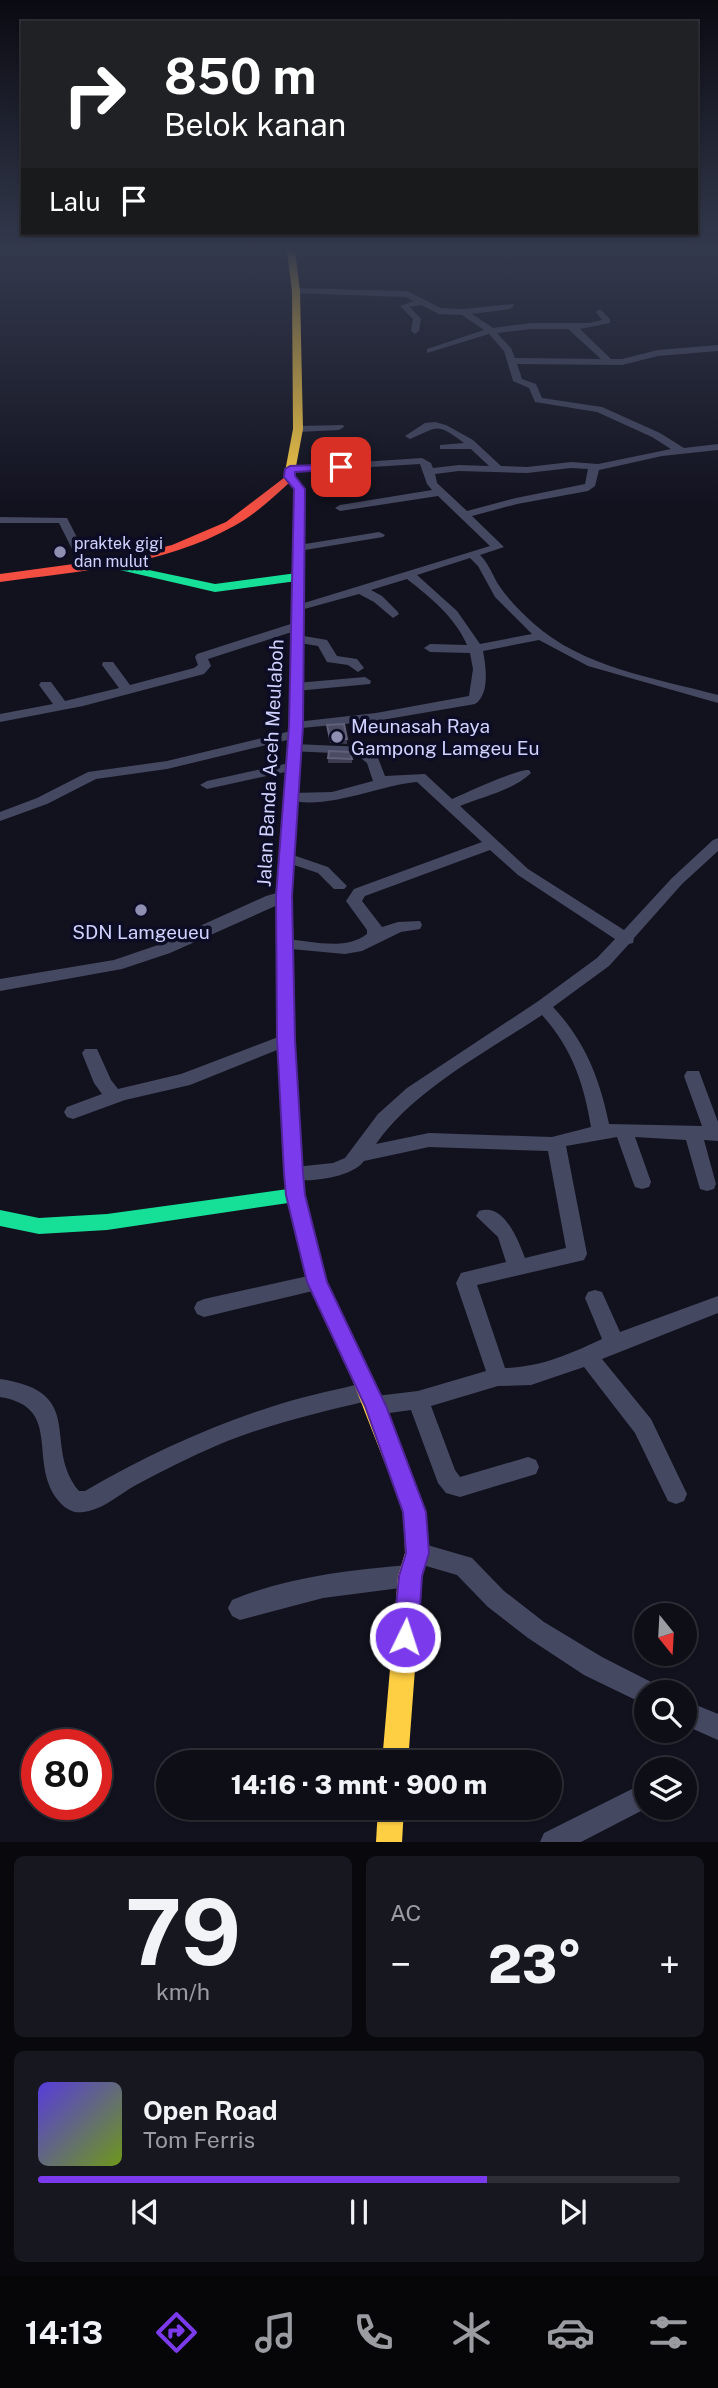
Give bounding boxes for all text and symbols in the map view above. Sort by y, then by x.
text: 850 m [164,47,316,105]
icon: right [49,49,140,140]
text: Belok kanan [164,106,346,143]
icon: arrive [115,182,153,220]
text: Lalu [49,186,101,217]
pin [311,437,371,497]
icon: arrive [322,448,360,486]
place label: praktek gigi dan mulut [74,534,163,571]
marker: praktek gigi dan mulut [52,544,68,560]
street label: Jalan Banda Aceh Meulaboh [253,639,287,887]
place label: Meunasah Raya Gampong Lamgeu Eu [351,715,540,759]
marker: Meunasah Raya Gampong Lamgeu Eu [329,729,345,745]
marker: SDN Lamgeueu [133,902,149,918]
place label: SDN Lamgeueu [72,921,210,943]
position arrow [368,1600,442,1674]
north arrow [634,1603,696,1666]
map controls [634,1603,697,1820]
button: search [634,1680,697,1743]
speed limit sign: 80 [21,1729,112,1820]
button: layers [634,1757,697,1820]
text: 14:16 · 3 mnt · 900 m [231,1769,487,1800]
text: 79 [125,1879,241,1985]
text: AC [390,1899,421,1926]
text: 23° [488,1934,582,1995]
text: − [390,1942,411,1987]
text: + [659,1942,680,1987]
text: km/h [156,1978,210,2005]
text: Open Road [143,2095,278,2126]
text: Tom Ferris [143,2126,255,2153]
icon: previous [126,2193,164,2231]
icon: pause [340,2193,378,2231]
icon: next [554,2193,592,2231]
icon: directions [152,2308,201,2357]
icon: music [251,2308,300,2357]
icon: phone [349,2308,398,2357]
icon: climate [447,2308,496,2357]
icon: car [546,2308,595,2357]
icon: filters [644,2308,693,2357]
text: 14:13 [25,2314,103,2351]

